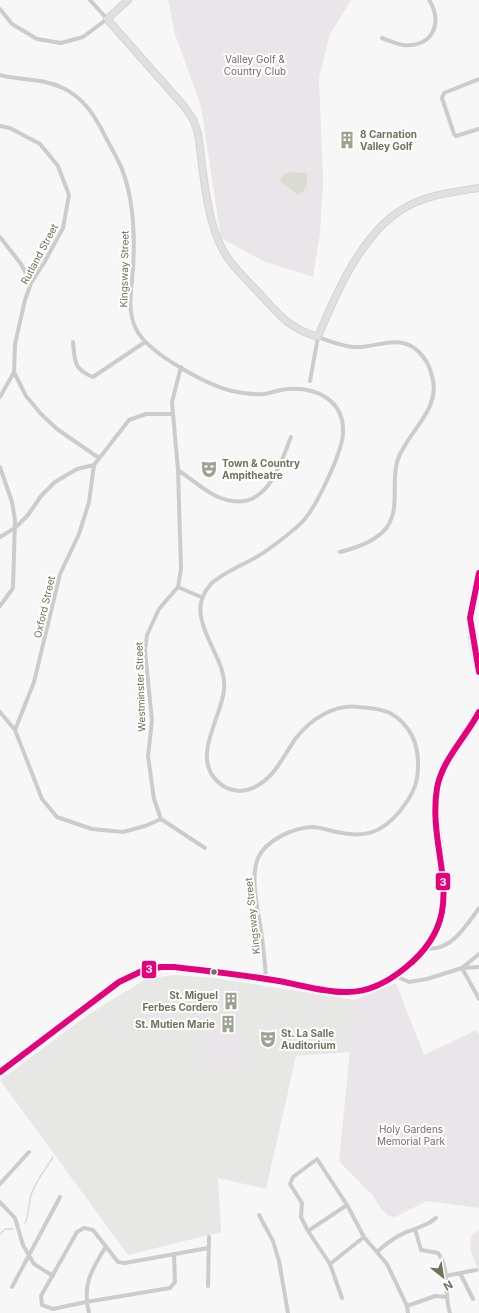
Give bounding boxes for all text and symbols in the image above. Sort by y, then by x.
park label: Valley Golf & Country Club [224,53,286,77]
place label: 8 Carnation Valley Golf [360,128,417,153]
building icon: 8 Carnation Valley Golf [337,130,357,150]
street label: Rutland Street [18,221,60,286]
street label: Kingsway Street [117,230,131,308]
place label: Town & Country Ampitheatre [222,457,300,481]
theatre icon: Town & Country Ampitheatre [199,459,219,479]
street label: Oxford Street [31,574,57,639]
street label: Westminster Street [132,641,148,732]
line badge: 3 [435,872,451,891]
text: 3 [439,875,447,889]
street label: Kingsway Street [242,876,262,955]
line badge: 3 [141,960,157,979]
text: 3 [145,962,153,976]
unlabelled marker [209,967,219,977]
place label: St. Miguel Ferbes Cordero [142,989,218,1013]
building icon: St. Miguel Ferbes Cordero [221,991,241,1011]
building icon: St. Mutien Marie [218,1014,238,1034]
place label: St. Mutien Marie [135,1018,215,1030]
place label: St. La Salle Auditorium [281,1027,336,1051]
theatre icon: St. La Salle Auditorium [258,1029,278,1049]
park label: Holy Gardens Memorial Park [377,1123,446,1147]
north arrow [423,1257,463,1297]
text: N [441,1278,455,1294]

